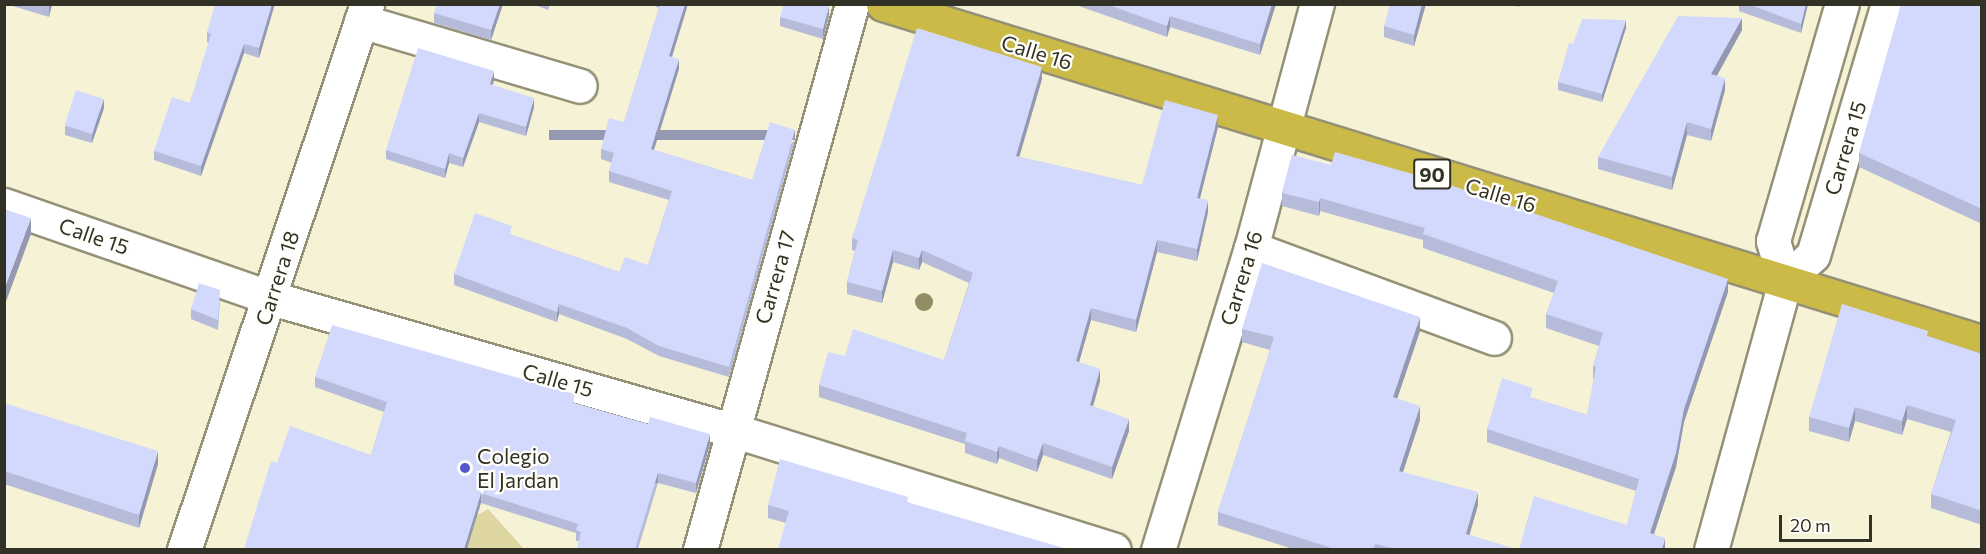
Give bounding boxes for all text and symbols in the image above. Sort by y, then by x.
street label: Calle 16 [998,29,1076,75]
street label: Carrera 15 [1819,98,1871,198]
road number: 90 [1412,157,1452,191]
street label: Calle 16 [1462,172,1540,218]
street label: Calle 15 [56,212,132,260]
street label: Carrera 17 [750,227,800,327]
street label: Carrera 18 [250,228,304,328]
street label: Carrera 16 [1215,228,1267,328]
street label: Calle 15 [520,358,596,402]
place label: Colegio El Jardan [477,443,559,493]
marker: Colegio El Jardan [458,461,472,475]
scale bar [1782,503,1875,541]
text: 20 m [1790,514,1831,536]

